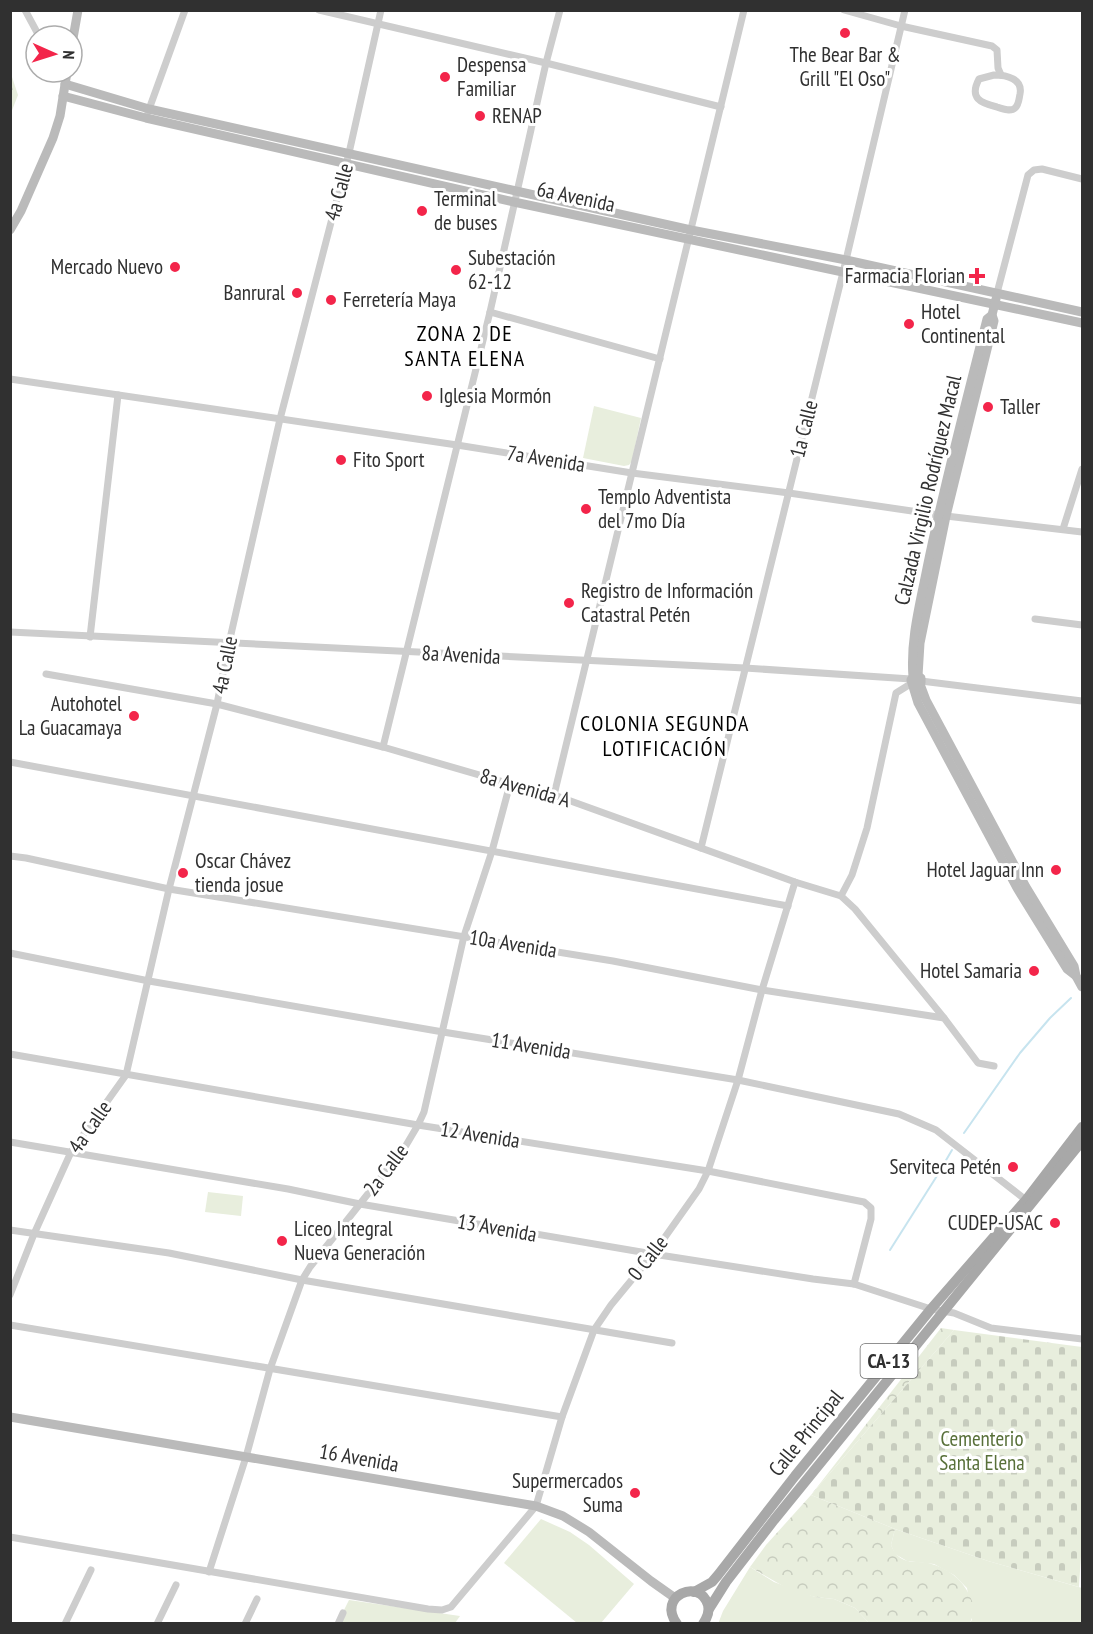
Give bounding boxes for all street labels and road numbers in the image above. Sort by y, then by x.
street label: 4a Calle [318,160,359,224]
street label: 6a Avenida [535,175,618,218]
street label: Calzada Virgilio Rodríguez Macal [888,372,967,607]
street label: 1a Calle [783,397,824,461]
street label: 7a Avenida [505,439,587,478]
street label: 4a Calle [206,634,243,696]
street label: 8a Avenida [421,639,501,670]
street label: 8a Avenida A [477,762,574,813]
street label: 10a Avenida [467,923,559,964]
street label: 11 Avenida [489,1026,573,1065]
street label: 4a Calle [62,1095,117,1158]
street label: 12 Avenida [438,1115,522,1154]
street label: 2a Calle [357,1138,414,1201]
street label: 13 Avenida [455,1207,539,1248]
street label: 0 Calle [622,1230,674,1286]
road number: CA-13 [860,1344,918,1378]
street label: Calle Principal [763,1384,849,1481]
street label: 16 Avenida [317,1437,401,1478]

